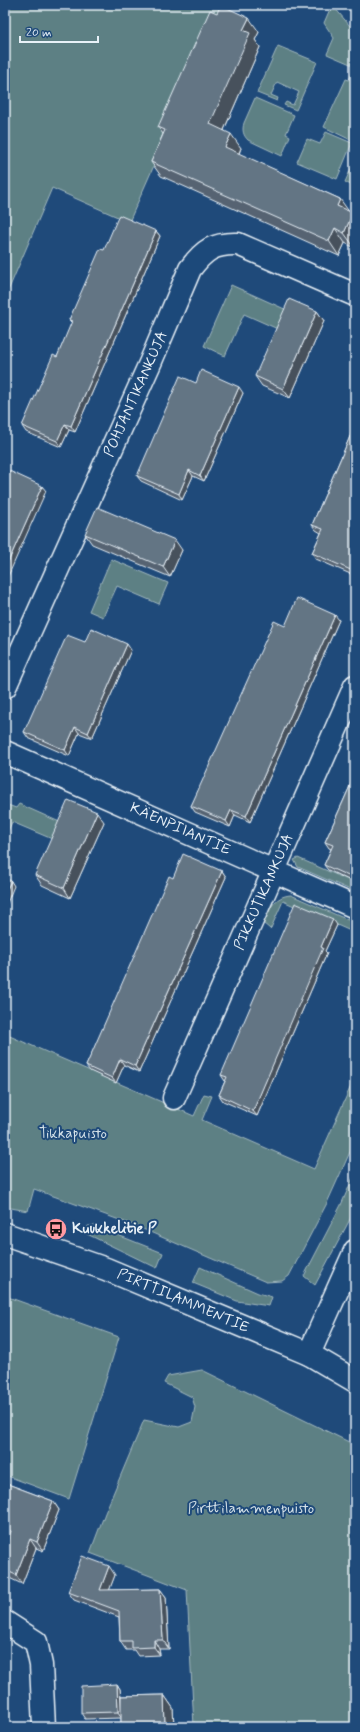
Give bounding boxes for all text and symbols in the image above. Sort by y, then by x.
scale bar [20,18,98,44]
text: 20 m [26,25,52,41]
street label: POHJANTIKANKUJA [99,328,173,460]
street label: KÄENPIIANTIE [126,798,234,860]
street label: PIKKUTIKANKUJA [229,831,299,953]
park label: Tikkapuisto [39,1124,107,1144]
bus stop icon: Kuukkelitie P [43,1216,69,1242]
place label: Kuukkelitie P [72,1219,158,1239]
street label: PIRTTILAMMENTIE [114,1264,252,1338]
park label: Pirttilammenpuisto [188,1499,314,1519]

